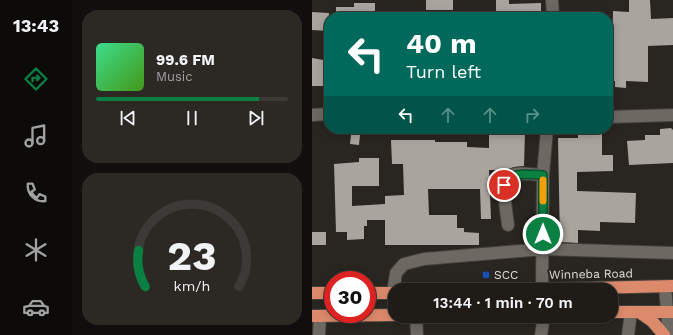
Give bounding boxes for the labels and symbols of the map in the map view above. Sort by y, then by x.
pin [487,168,521,202]
position arrow [522,213,564,255]
street label: Winneba Road [549,266,633,282]
place label: SCC [494,268,518,282]
marker: SCC [481,270,491,280]
speed limit sign: 30 [324,271,376,323]

